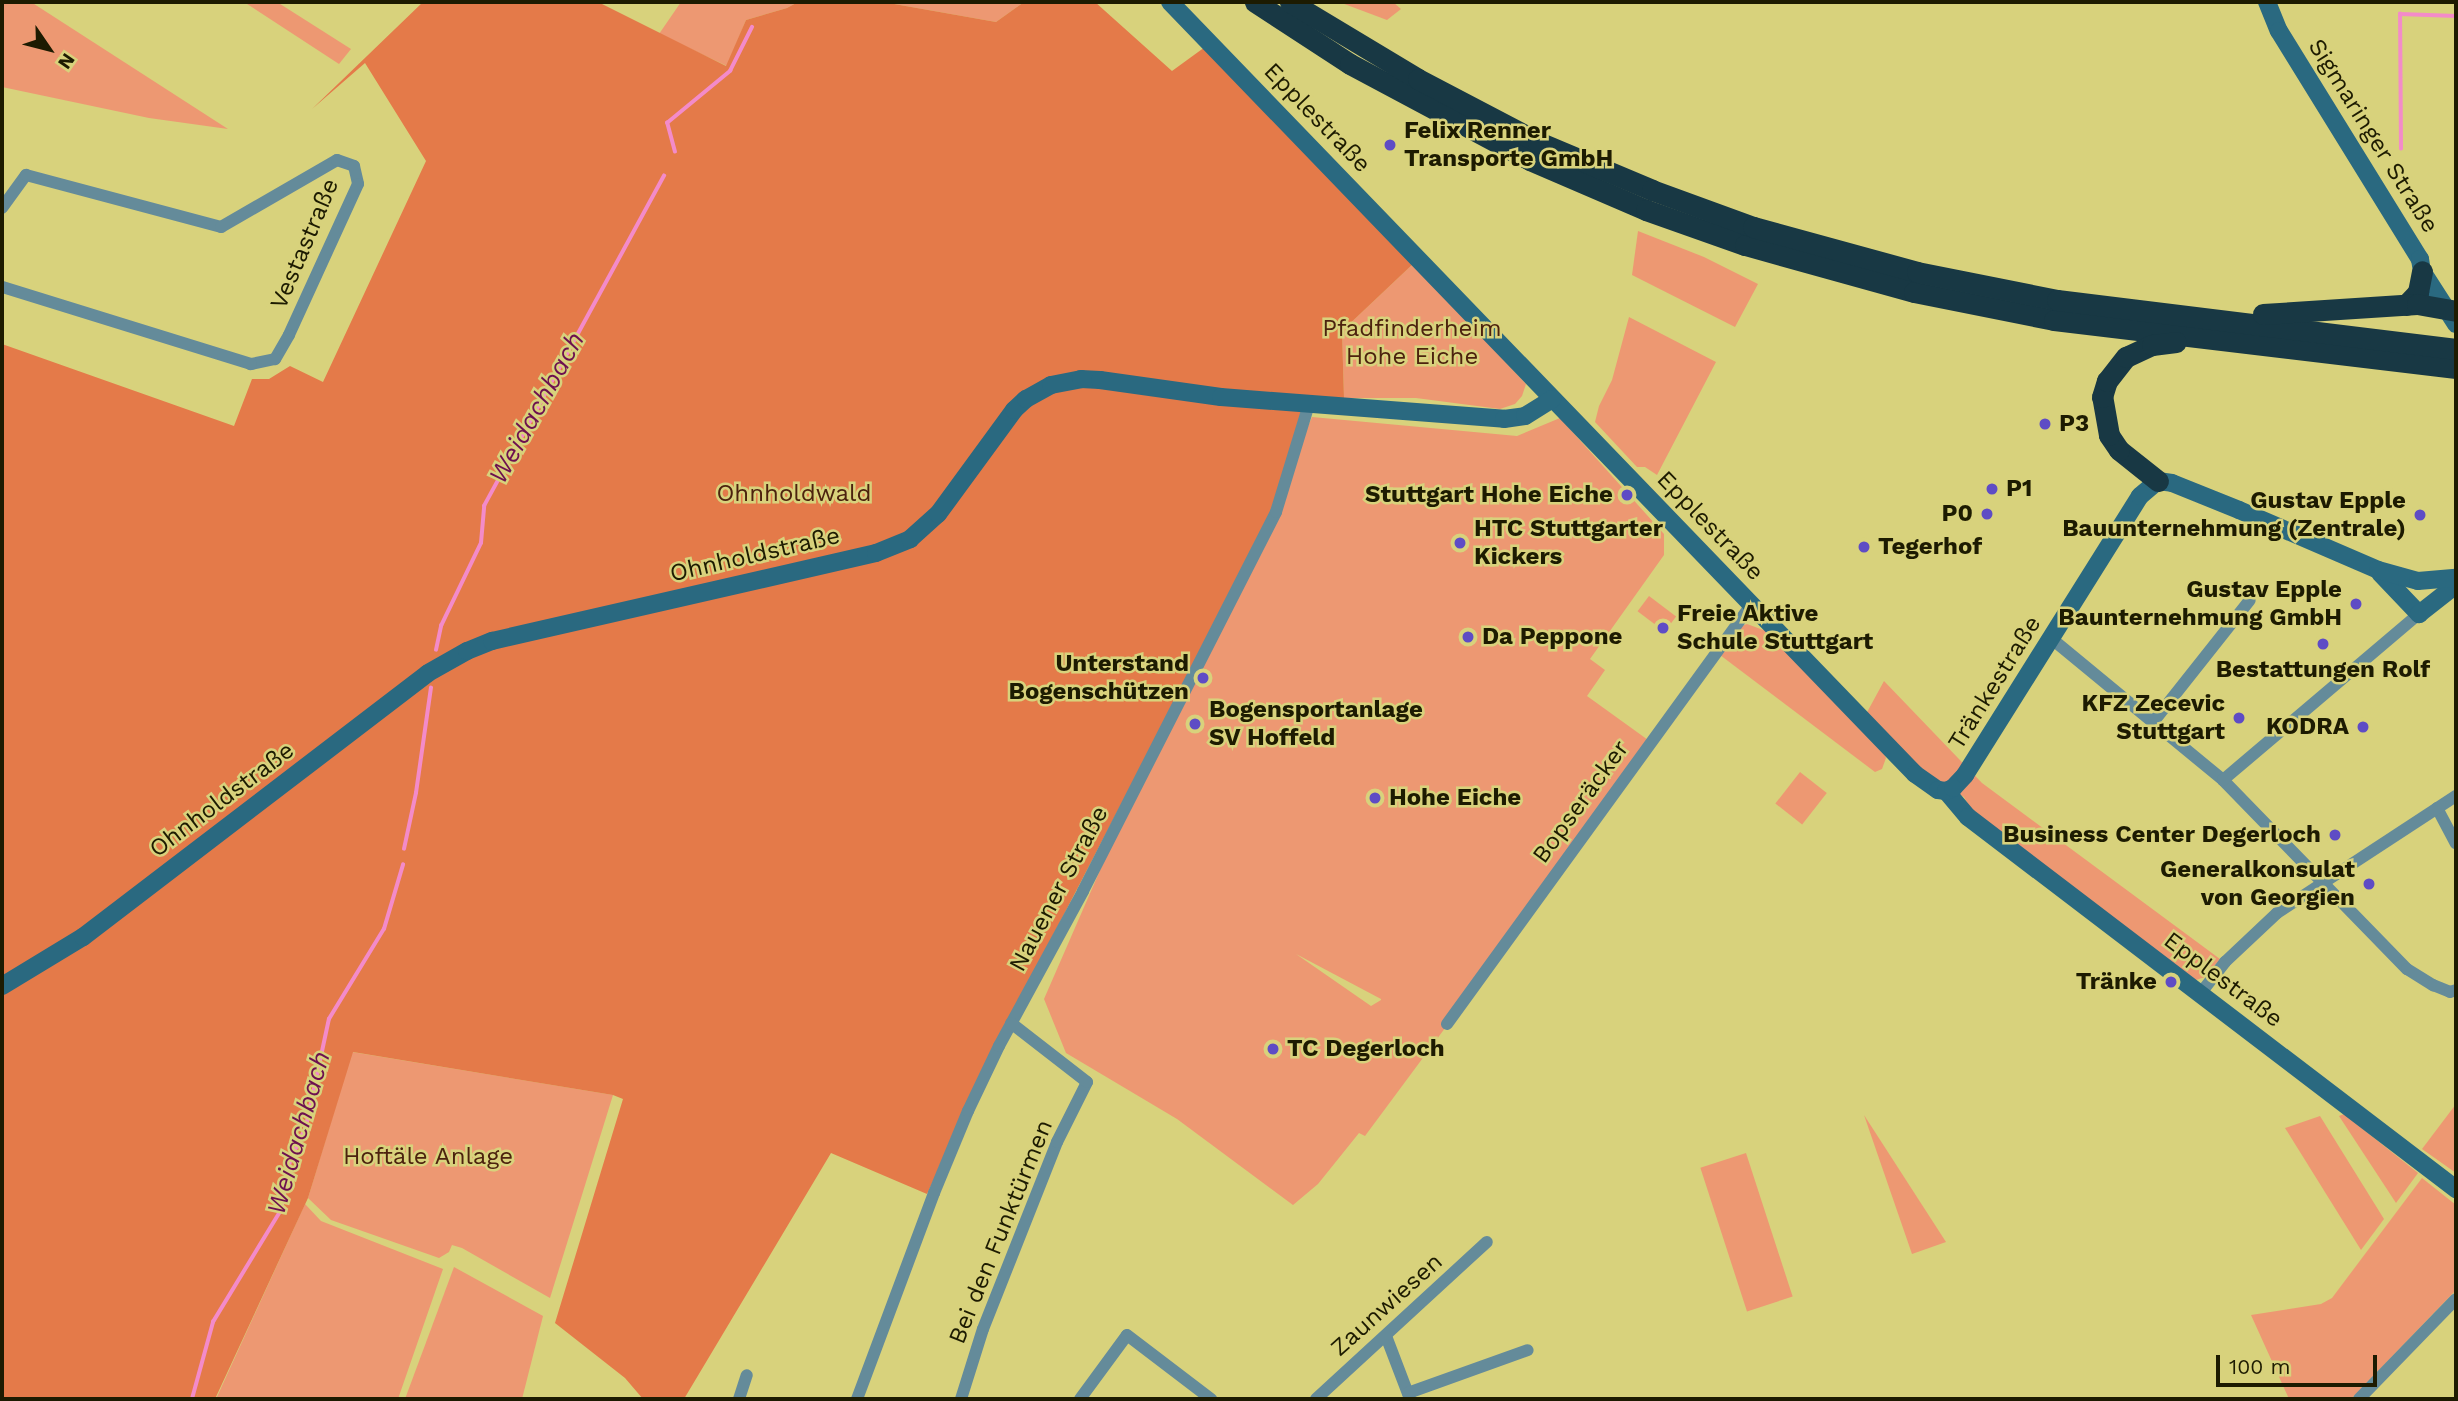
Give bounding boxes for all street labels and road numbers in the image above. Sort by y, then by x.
street label: Sigmaringer Straße [2302,34,2444,238]
street label: Epplestraße [1258,57,1376,179]
street label: Vestastraße [265,174,345,314]
street label: Epplestraße [1651,465,1769,587]
street label: Ohnholdstraße [667,521,843,589]
street label: Tränkestraße [1942,611,2048,755]
street label: Bopseräcker [1527,735,1635,869]
street label: Ohnholdstraße [144,736,300,864]
street label: Nauener Straße [1003,801,1115,977]
street label: Epplestraße [2158,926,2288,1034]
street label: Bei den Funktürmen [943,1116,1059,1348]
street label: Zaunwiesen [1325,1248,1449,1362]

